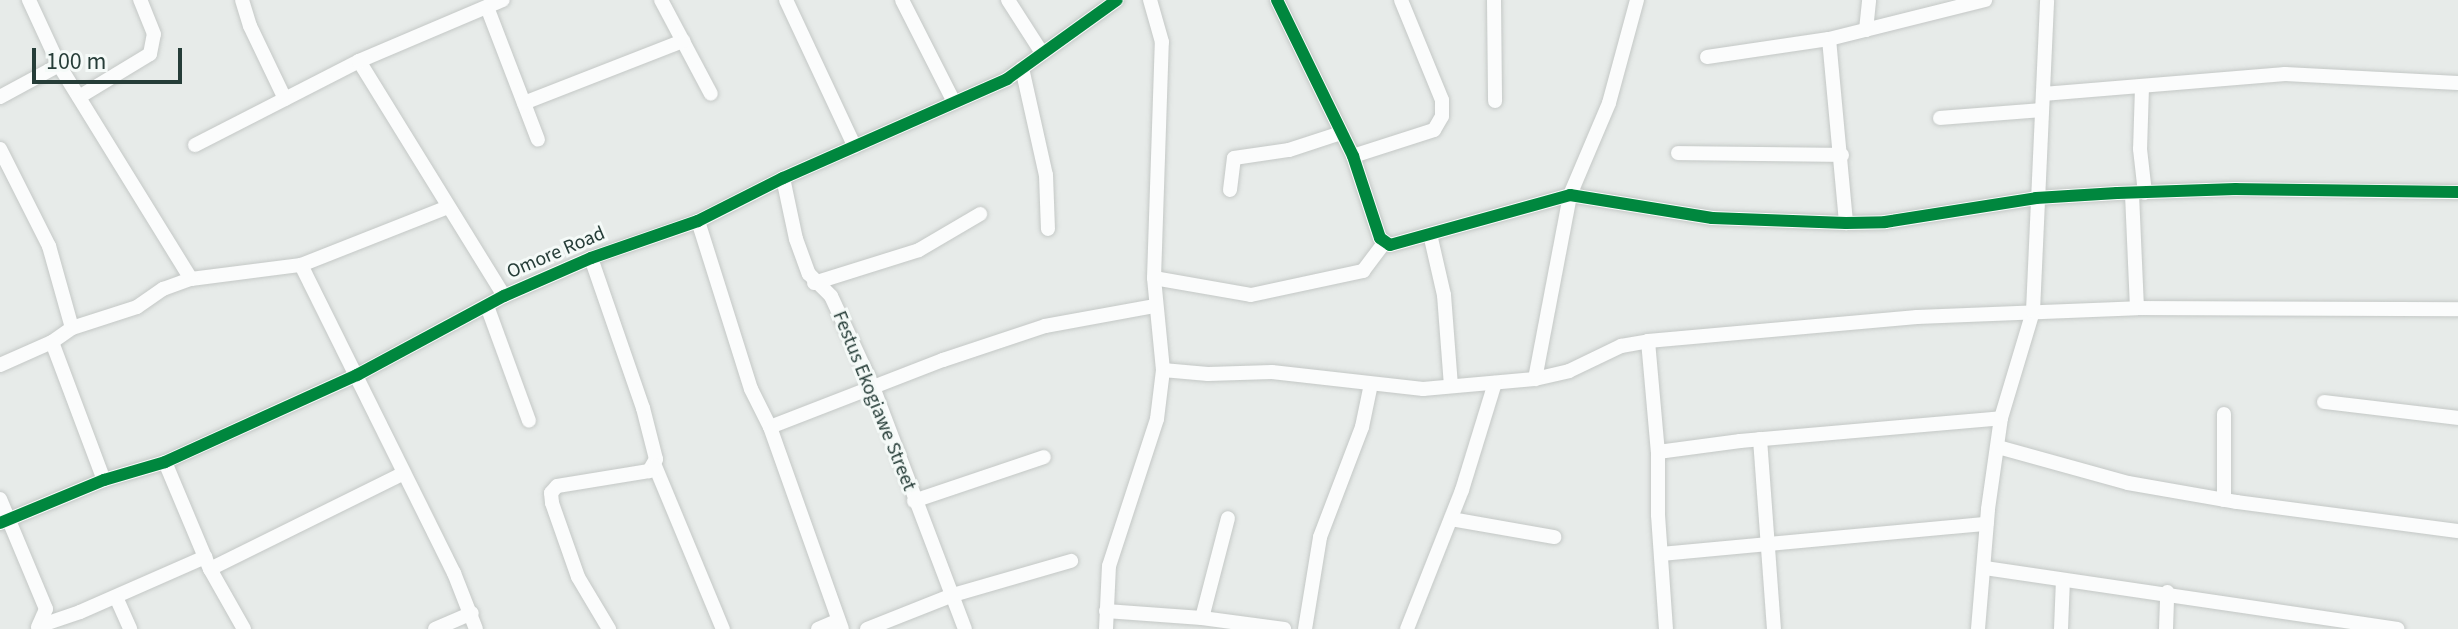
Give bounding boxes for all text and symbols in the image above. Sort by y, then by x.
scale bar [36,32,186,82]
text: 100 m [46,44,106,79]
street label: Omore Road [503,222,609,284]
street label: Festus Ekogiawe Street [827,308,921,494]

